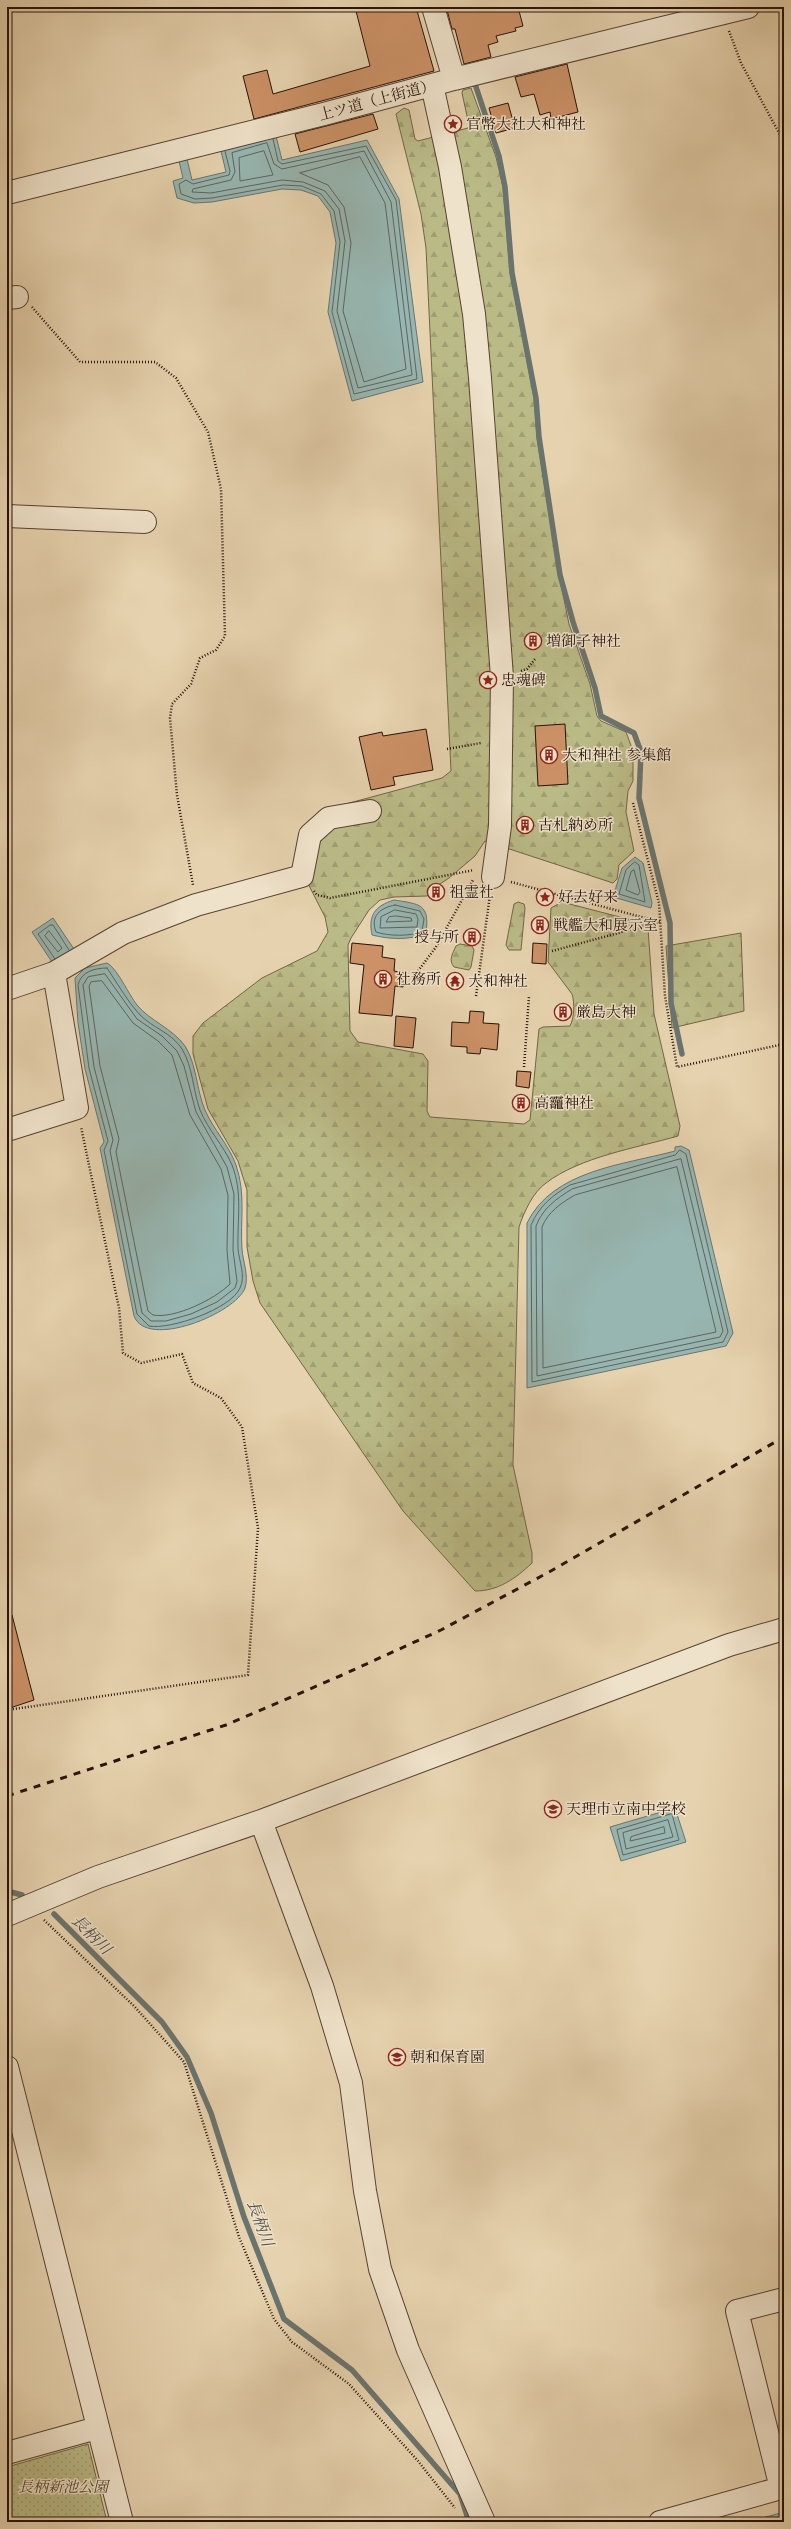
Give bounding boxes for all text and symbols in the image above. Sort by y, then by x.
street label: 上ツ道（上街道） [317,77,437,124]
place icon: 官幣大社大和神社 [443,114,463,134]
place label: 官幣大社大和神社 [466,116,586,133]
building icon: 増御子神社 [523,631,543,651]
place label: 増御子神社 [546,633,621,650]
place icon: 忠魂碑 [478,670,498,690]
place label: 忠魂碑 [501,672,546,689]
building icon: 大和神社 参集館 [539,745,559,765]
place label: 大和神社 参集館 [562,747,671,764]
building icon: 古札納め所 [515,815,535,835]
place label: 古札納め所 [538,817,613,834]
building icon: 祖霊社 [426,882,446,902]
place label: 祖霊社 [449,884,494,901]
place icon: 好去好来 [535,887,555,907]
place label: 好去好来 [558,889,618,906]
building icon: 戦艦大和展示室 [530,915,550,935]
place label: 戦艦大和展示室 [553,917,658,934]
building icon: 授与所 [462,927,482,947]
place label: 授与所 [414,929,459,946]
building icon: 社務所 [373,969,393,989]
place label: 社務所 [396,971,441,988]
temple icon: 大和神社 [445,971,465,991]
place label: 大和神社 [468,973,528,990]
building icon: 厳島大神 [553,1002,573,1022]
place label: 厳島大神 [576,1004,636,1021]
building icon: 高龗神社 [511,1093,531,1113]
place label: 高龗神社 [534,1095,594,1112]
school or university icon: 天理市立南中学校 [543,1799,563,1819]
place label: 天理市立南中学校 [566,1801,686,1818]
water label: 長柄川 [68,1911,116,1959]
school or university icon: 朝和保育園 [387,2047,407,2067]
place label: 朝和保育園 [410,2049,485,2066]
water label: 長柄川 [243,2198,277,2251]
park label: 長柄新池公園 [18,2479,111,2496]

